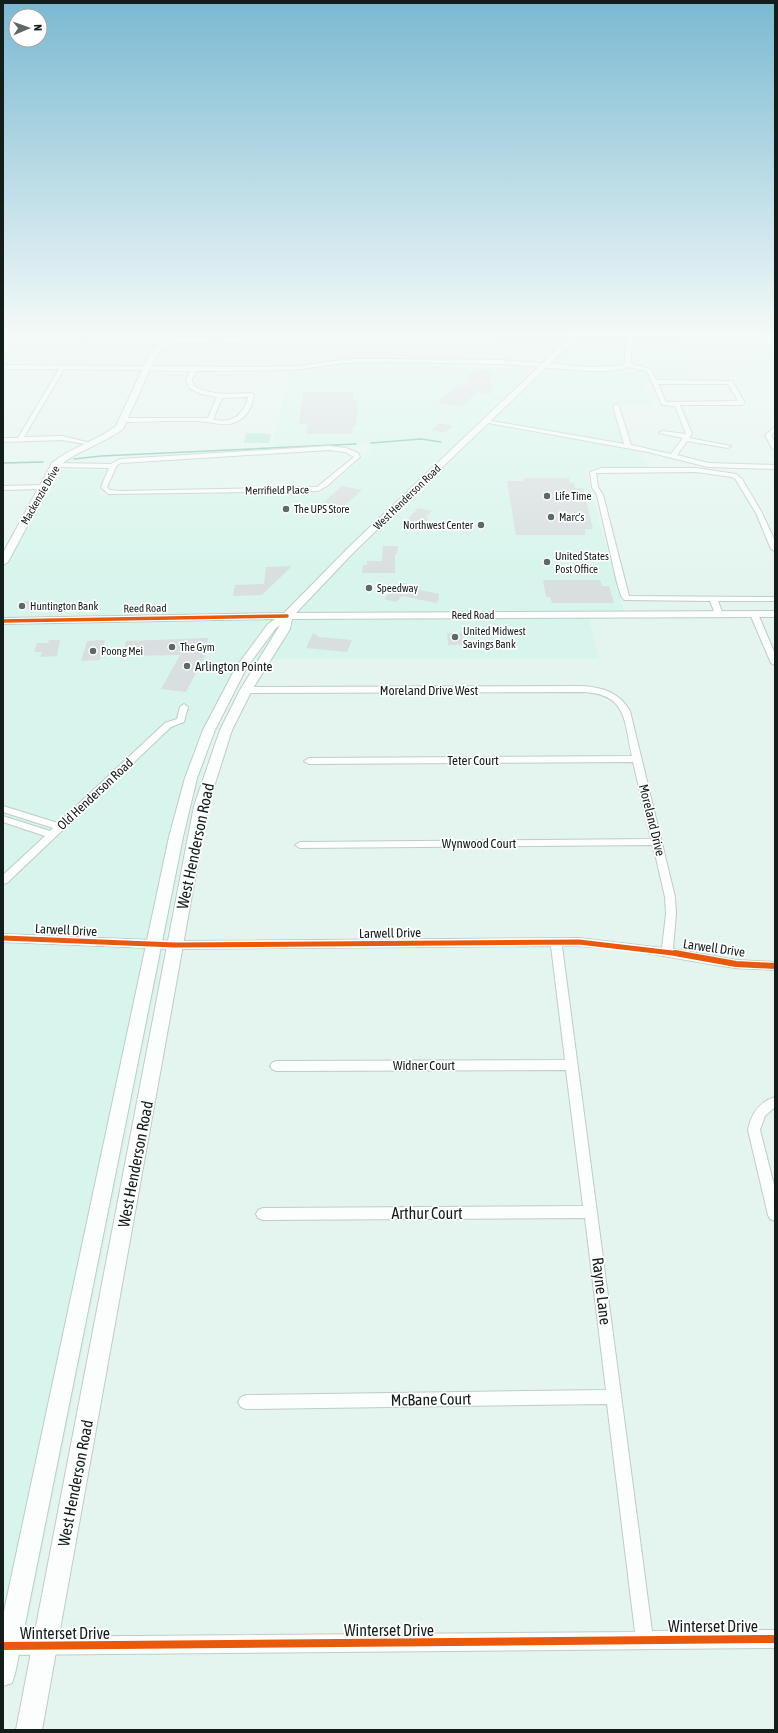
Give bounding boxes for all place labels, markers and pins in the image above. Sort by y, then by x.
place label: Life Time [555,490,591,502]
marker: Life Time [542,491,552,501]
place label: The UPS Store [294,503,350,515]
marker: The UPS Store [281,504,291,514]
place label: Marc's [559,511,585,523]
marker: Marc's [546,512,556,522]
place label: Northwest Center [403,519,474,531]
marker: Northwest Center [476,520,486,530]
place label: United States Post Office [555,550,609,575]
marker: United States Post Office [542,557,552,567]
place label: Speedway [377,582,418,594]
marker: Speedway [364,583,374,593]
place label: Huntington Bank [30,600,99,612]
marker: Huntington Bank [17,601,27,611]
place label: United Midwest Savings Bank [463,625,526,650]
marker: United Midwest Savings Bank [450,632,460,642]
place label: The Gym [180,641,215,653]
marker: The Gym [167,642,177,652]
place label: Poong Mei [101,645,143,657]
marker: Poong Mei [88,646,98,656]
place label: Arlington Pointe [195,659,273,674]
marker: Arlington Pointe [182,661,192,671]

